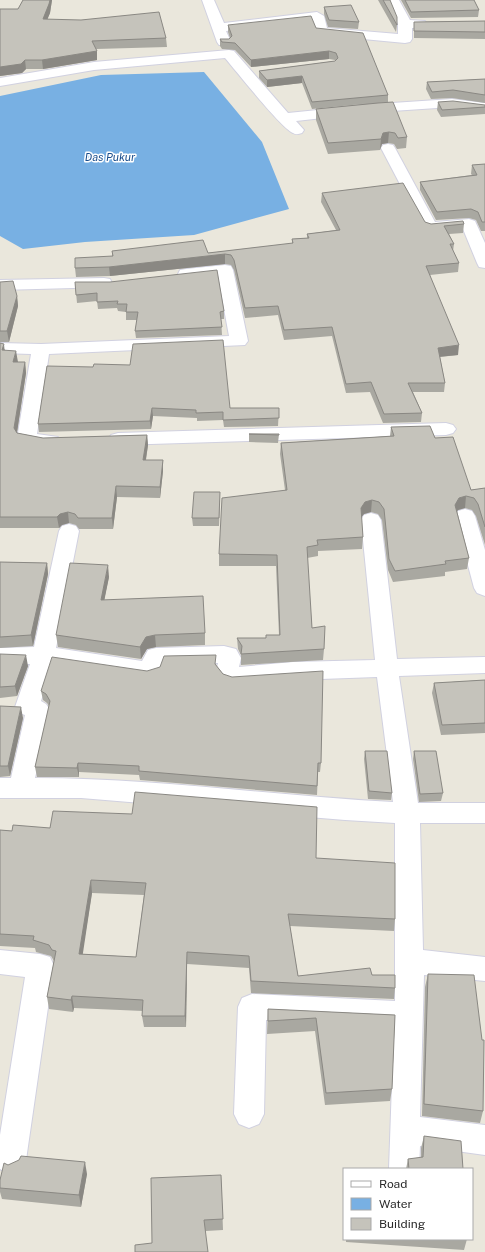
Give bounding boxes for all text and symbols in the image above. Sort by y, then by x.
water label: Das Pukur [85,151,136,163]
legend [343,1168,473,1240]
text: Road [379,1177,407,1191]
text: Water [379,1197,413,1211]
text: Building [379,1217,425,1231]

